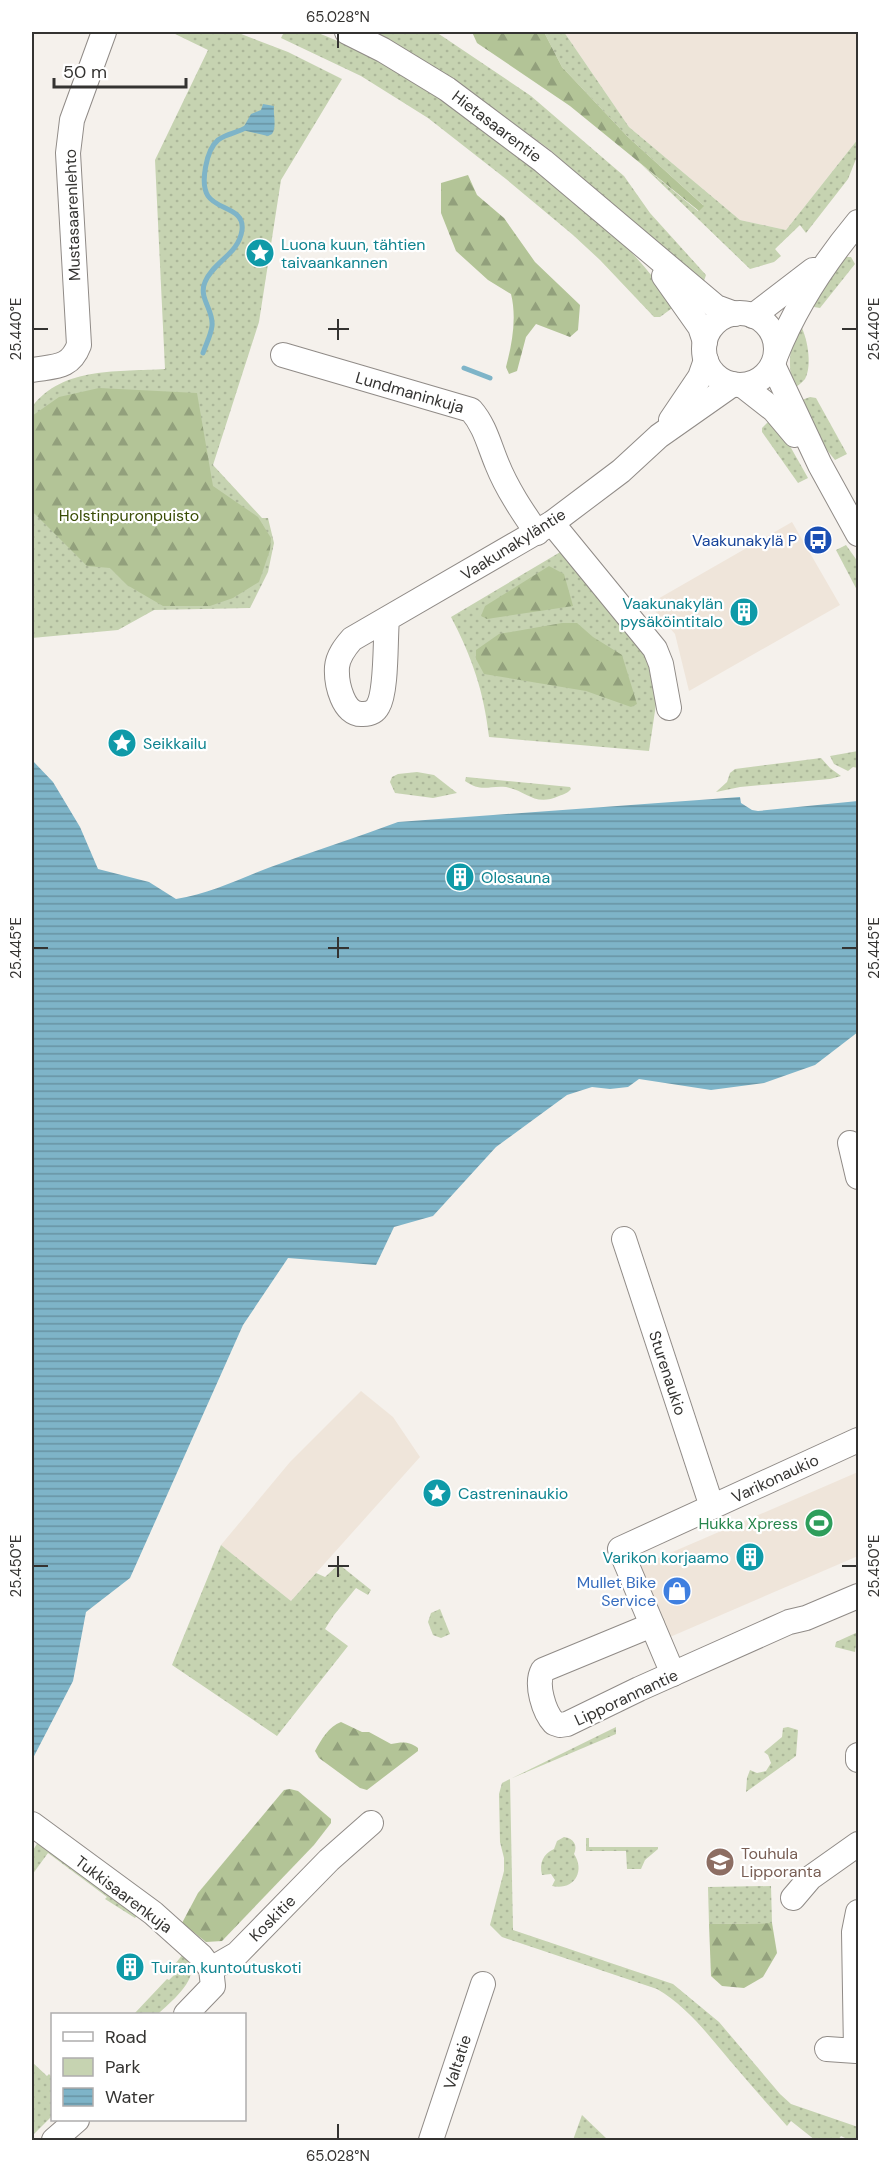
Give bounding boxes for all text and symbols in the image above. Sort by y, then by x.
text: 65.028°N [306,7,370,27]
scale bar [54,51,186,89]
text: 50 m [63,60,107,84]
street label: Hietasaarentie [448,86,546,167]
street label: Mustasaarenlehto [60,149,85,281]
place label: Luona kuun, tähtien taivaankannen [281,234,426,273]
place icon: Luona kuun, tähtien taivaankannen [244,237,276,269]
text: 25.440°E [6,298,26,360]
text: 25.440°E [864,298,884,360]
street label: Lundmaninkuja [353,367,466,418]
street label: Vaakunakyläntie [457,504,570,585]
park label: Holstinpuronpuisto [59,505,199,526]
bus stop icon: Vaakunakylä P [802,524,834,556]
place label: Vaakunakylä P [692,530,797,551]
place label: Vaakunakylän pysäköintitalo [620,593,723,632]
building icon: Vaakunakylän pysäköintitalo [728,596,760,628]
place icon: Seikkailu [106,727,138,759]
place label: Seikkailu [143,733,207,754]
building icon: Olosauna [444,861,476,893]
place label: Olosauna [481,867,550,888]
text: 25.445°E [6,917,26,979]
text: 25.445°E [864,917,884,979]
street label: Sturenaukio [644,1328,691,1418]
street label: Varikonaukio [728,1449,822,1508]
place icon: Castreninaukio [421,1477,453,1509]
place label: Castreninaukio [458,1483,568,1504]
sports icon: Hukka Xpress [803,1507,835,1539]
place label: Hukka Xpress [698,1513,798,1534]
text: 25.450°E [6,1535,26,1597]
text: 25.450°E [864,1535,884,1597]
building icon: Varikon korjaamo [734,1541,766,1573]
place label: Varikon korjaamo [602,1547,729,1568]
place label: Mullet Bike Service [577,1572,656,1611]
shop icon: Mullet Bike Service [661,1575,693,1607]
street label: Lipporannantie [571,1664,681,1731]
place label: Touhula Lipporanta [741,1843,822,1882]
school or university icon: Touhula Lipporanta [704,1846,736,1878]
street label: Tukkisaarenkuja [71,1851,177,1938]
street label: Koskitie [245,1891,300,1946]
building icon: Tuiran kuntoutuskoti [114,1951,146,1983]
place label: Tuiran kuntoutuskoti [151,1957,302,1978]
legend [51,2013,246,2121]
text: Road [105,2025,147,2049]
street label: Valtatie [439,2032,476,2092]
text: Park [105,2055,141,2079]
text: Water [105,2085,155,2109]
text: 65.028°N [306,2146,370,2166]

